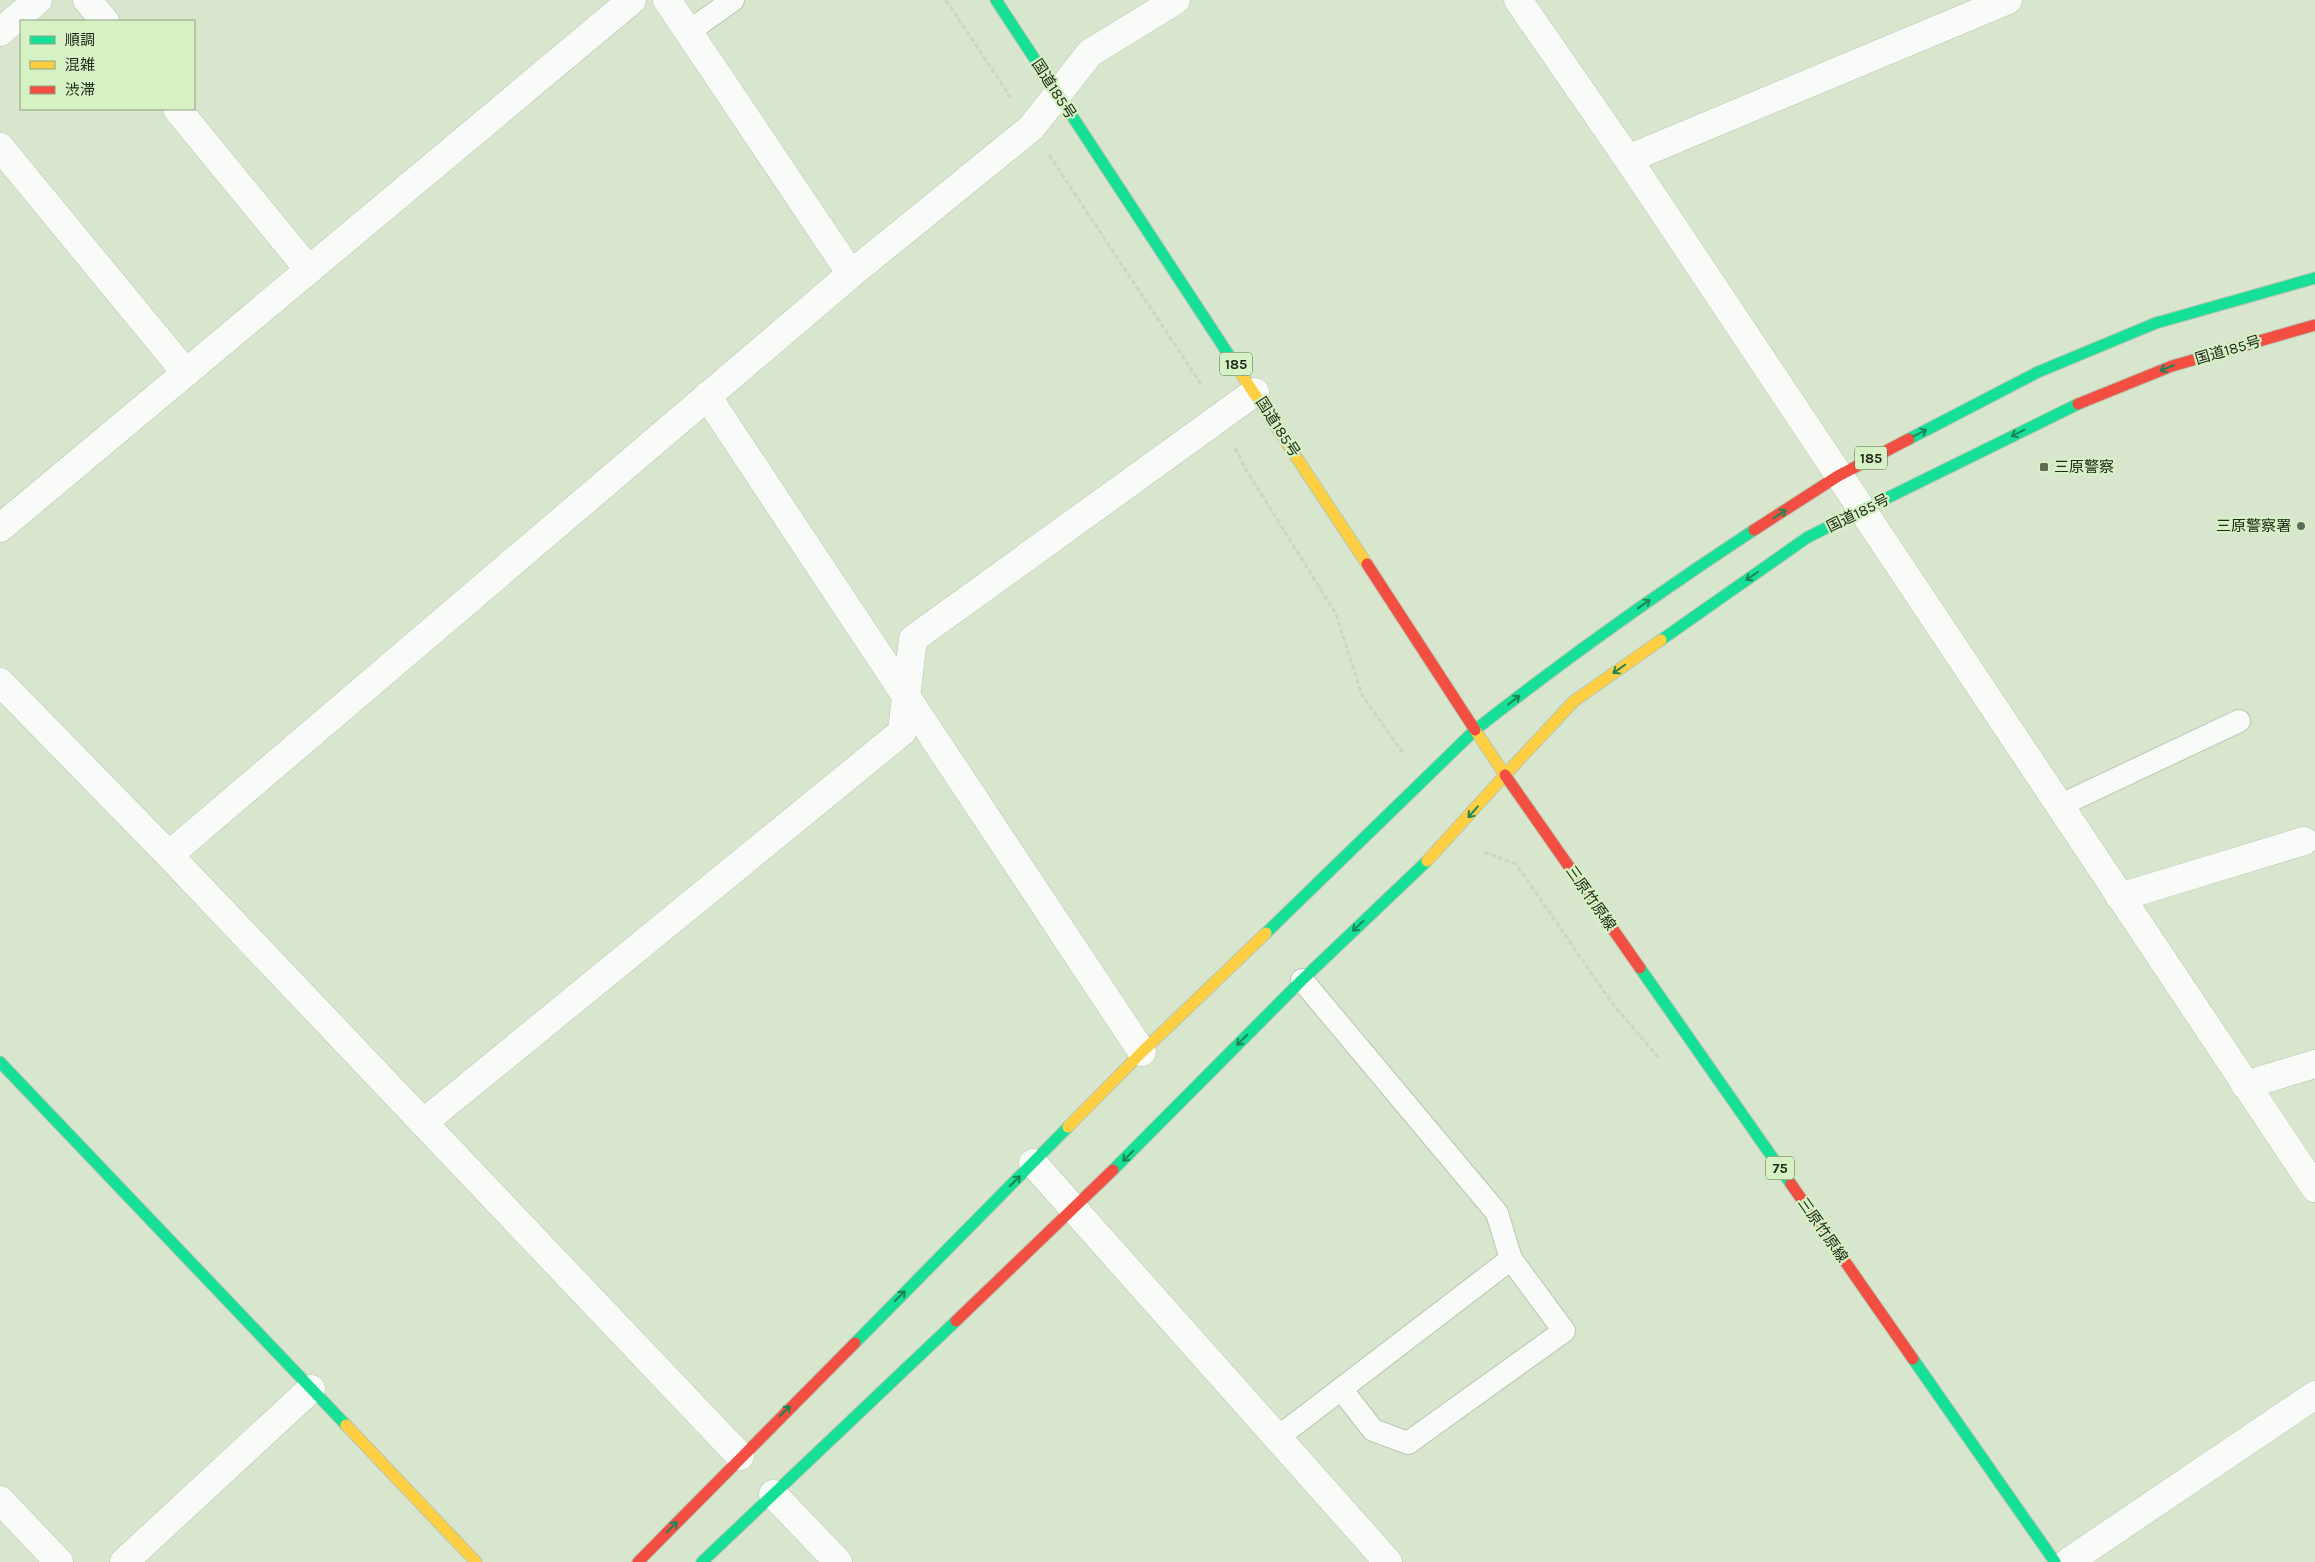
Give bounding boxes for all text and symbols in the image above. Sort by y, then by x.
legend [20,20,195,110]
text: 順調 [65,31,95,49]
text: 混雑 [65,56,95,74]
street label: 国道185号 [1028,56,1080,122]
text: 渋滞 [65,81,95,99]
street label: 国道185号 [2193,332,2263,368]
road number: 185 [1220,352,1252,376]
one-way arrow [2160,364,2176,373]
street label: 国道185号 [1252,394,1304,460]
one-way arrow [1913,428,1928,438]
one-way arrow [2011,428,2026,438]
road number: 185 [1855,446,1887,469]
place label: 三原警察 [2054,458,2114,476]
marker: 三原警察 [2038,461,2050,473]
street label: 国道185号 [1824,490,1892,536]
one-way arrow [1772,508,1786,518]
place label: 三原警察署 [2216,517,2291,535]
marker: 三原警察署 [2295,520,2307,532]
one-way arrow [1746,571,1760,581]
one-way arrow [1637,599,1651,609]
one-way arrow [1612,664,1626,674]
one-way arrow [1507,695,1520,706]
one-way arrow [1467,805,1479,818]
street label: 三原竹原線 [1562,862,1620,934]
one-way arrow [1352,920,1364,932]
one-way arrow [1236,1034,1248,1046]
one-way arrow [1122,1149,1134,1162]
road number: 75 [1766,1156,1794,1180]
one-way arrow [1009,1175,1021,1187]
street label: 三原竹原線 [1794,1194,1852,1266]
one-way arrow [894,1290,907,1302]
one-way arrow [779,1405,792,1417]
one-way arrow [665,1521,678,1533]

